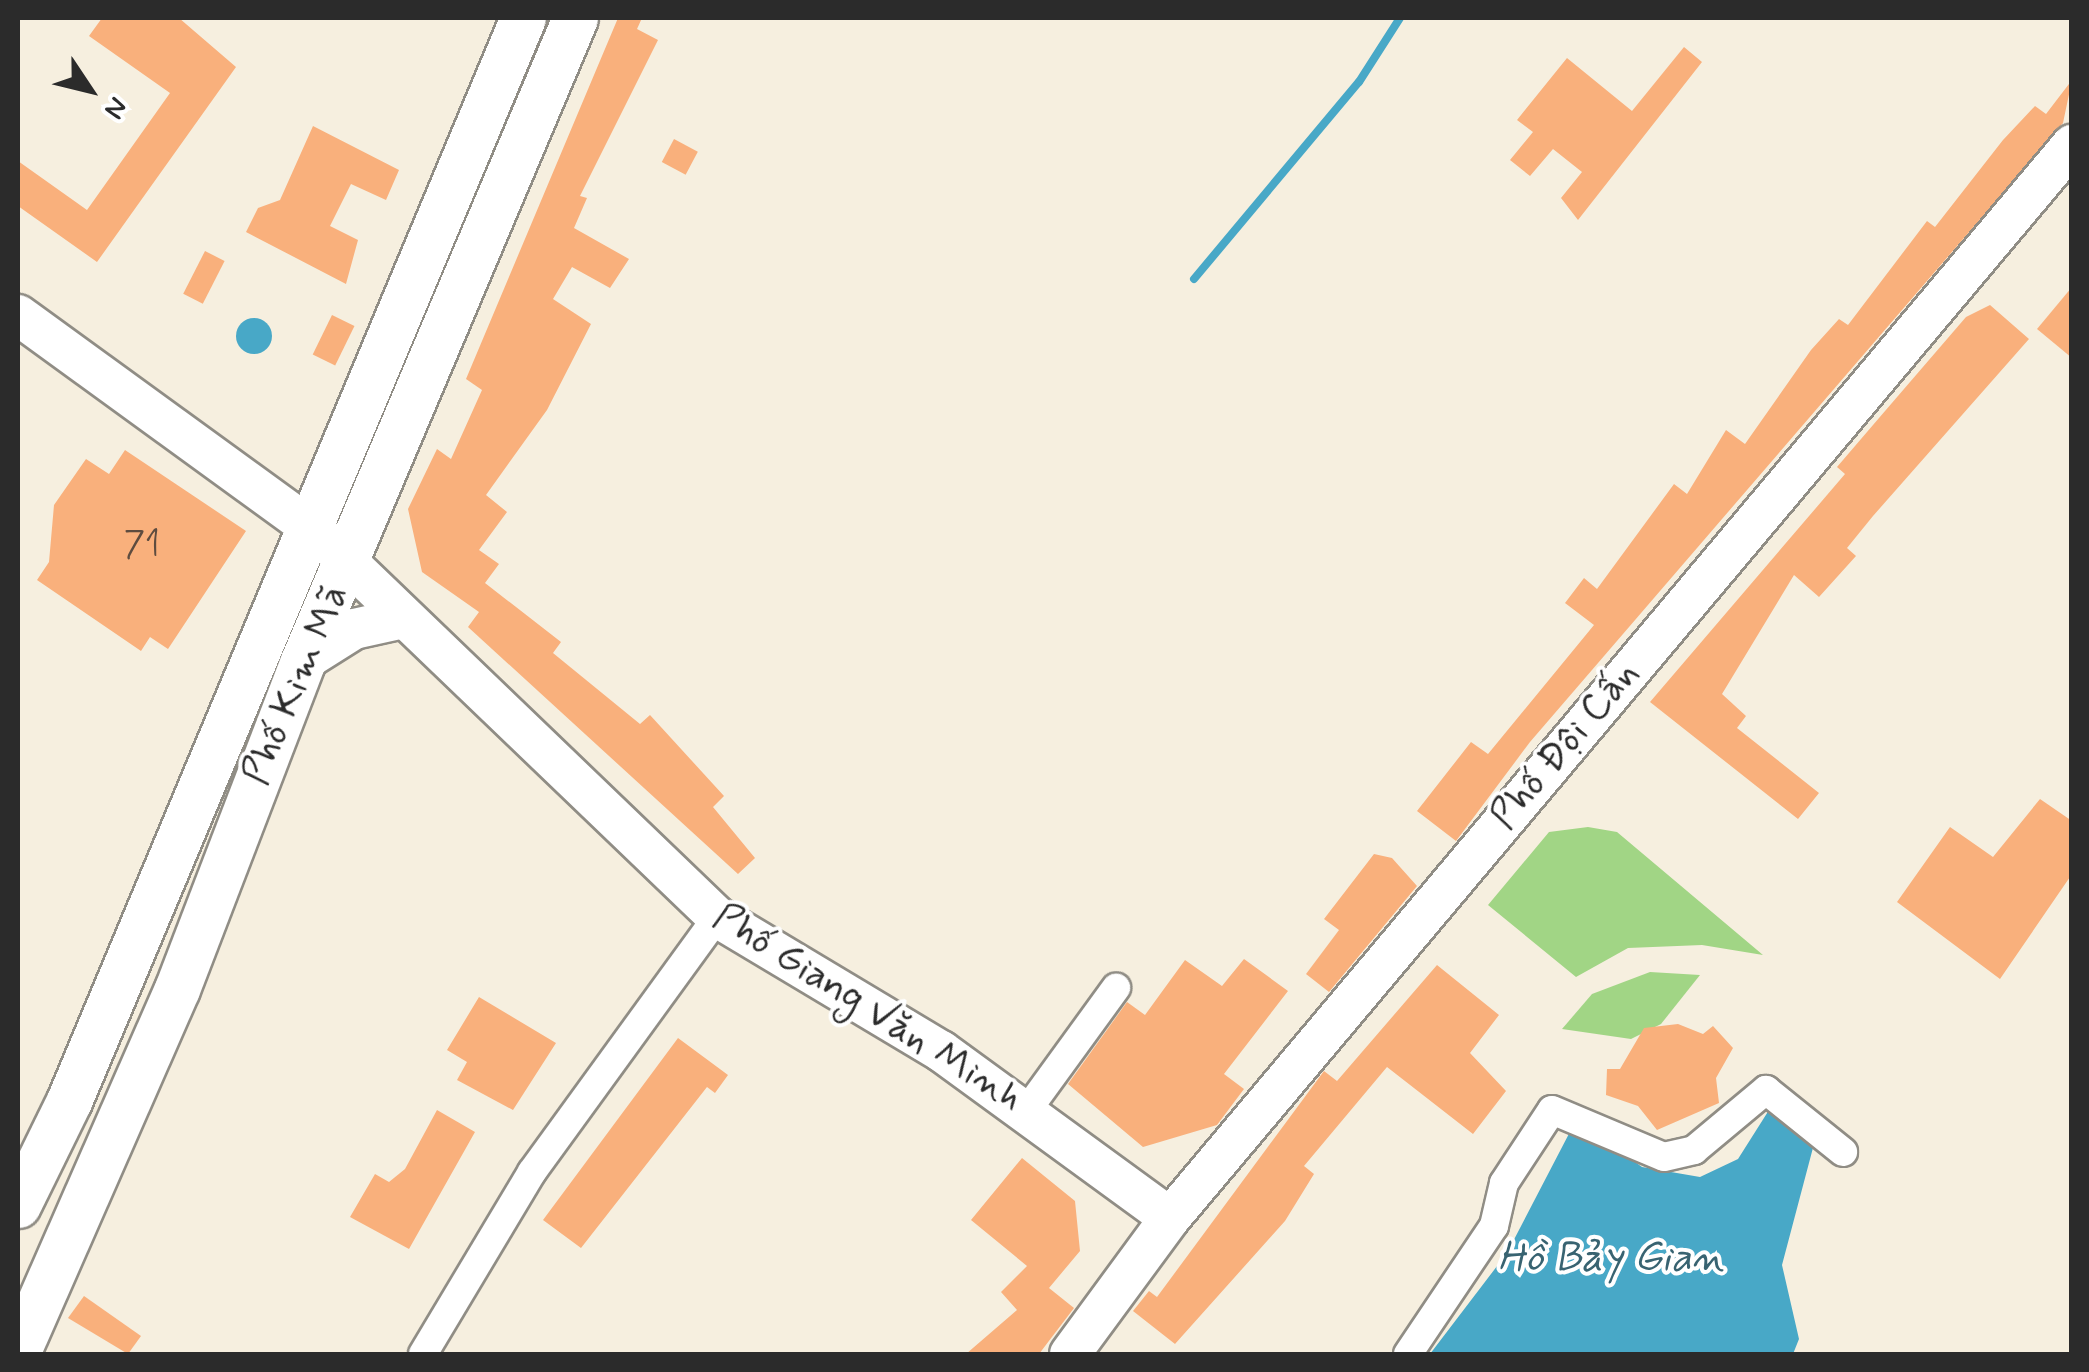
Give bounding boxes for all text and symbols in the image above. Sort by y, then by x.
north arrow [40,40,140,140]
text: N [94,89,135,126]
house number: 71 [124,524,160,566]
street label: Phố Kim Mã [232,577,360,793]
street label: Phố Đội Cấn [1480,651,1650,839]
street label: Phố Giang Văn Minh [710,897,1026,1119]
water label: Hồ Bảy Gian [1502,1234,1720,1284]

